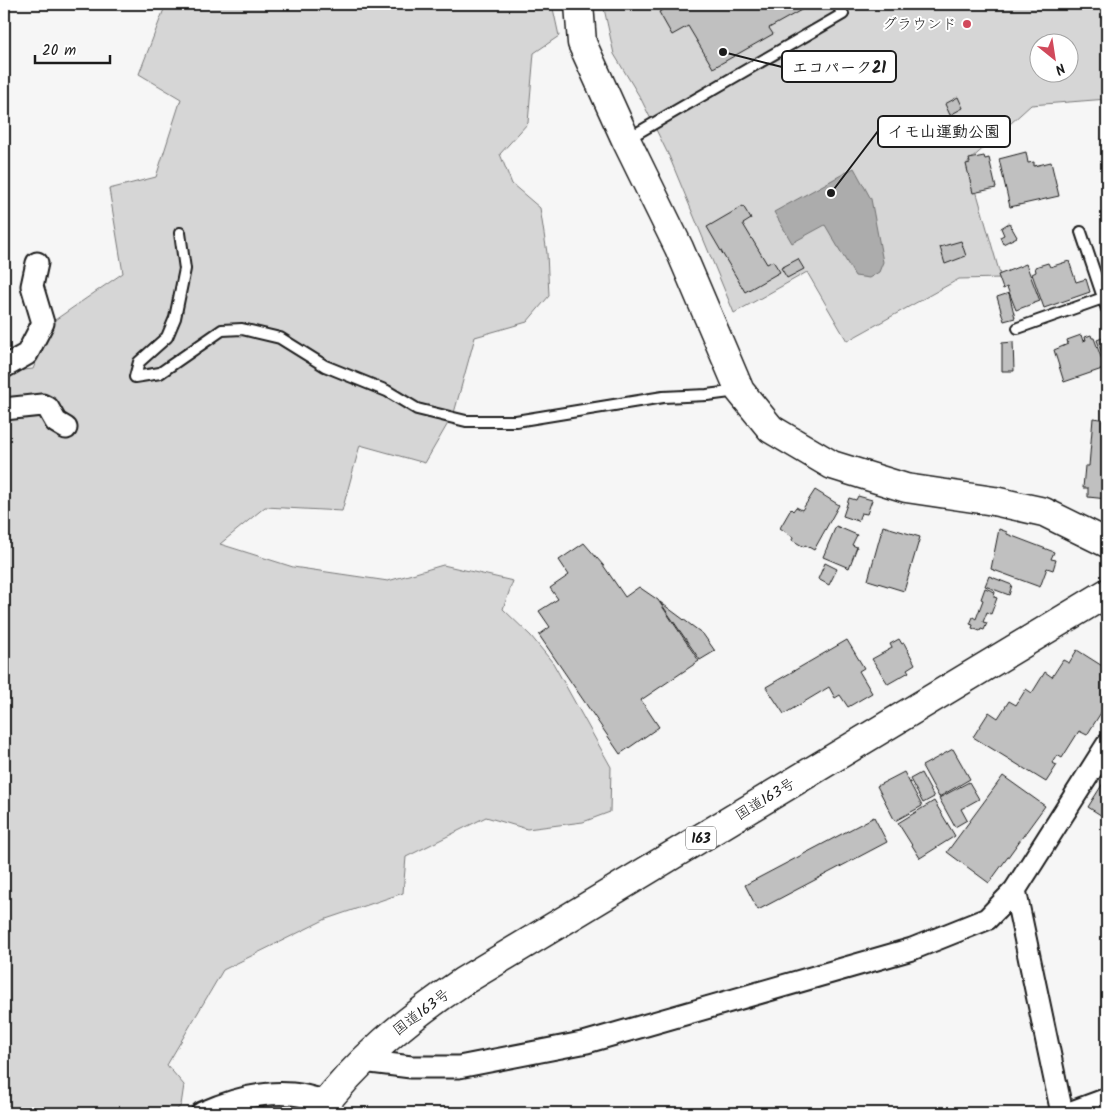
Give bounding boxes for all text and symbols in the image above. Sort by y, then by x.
place label: グラウンド [882,13,957,37]
marker: グラウンド [961,18,973,30]
scale bar [35,32,110,64]
north arrow [1028,32,1078,82]
text: 20 m [42,39,76,63]
callout: エコパーク21 [782,51,896,82]
text: エコパーク21 [792,56,886,81]
text: N [1051,57,1069,80]
callout: イモ山運動公園 [878,116,1010,147]
text: イモ山運動公園 [888,120,1000,145]
street label: 国道163号 [731,772,800,827]
road number: 163 [686,826,716,850]
street label: 国道163号 [388,983,455,1042]

